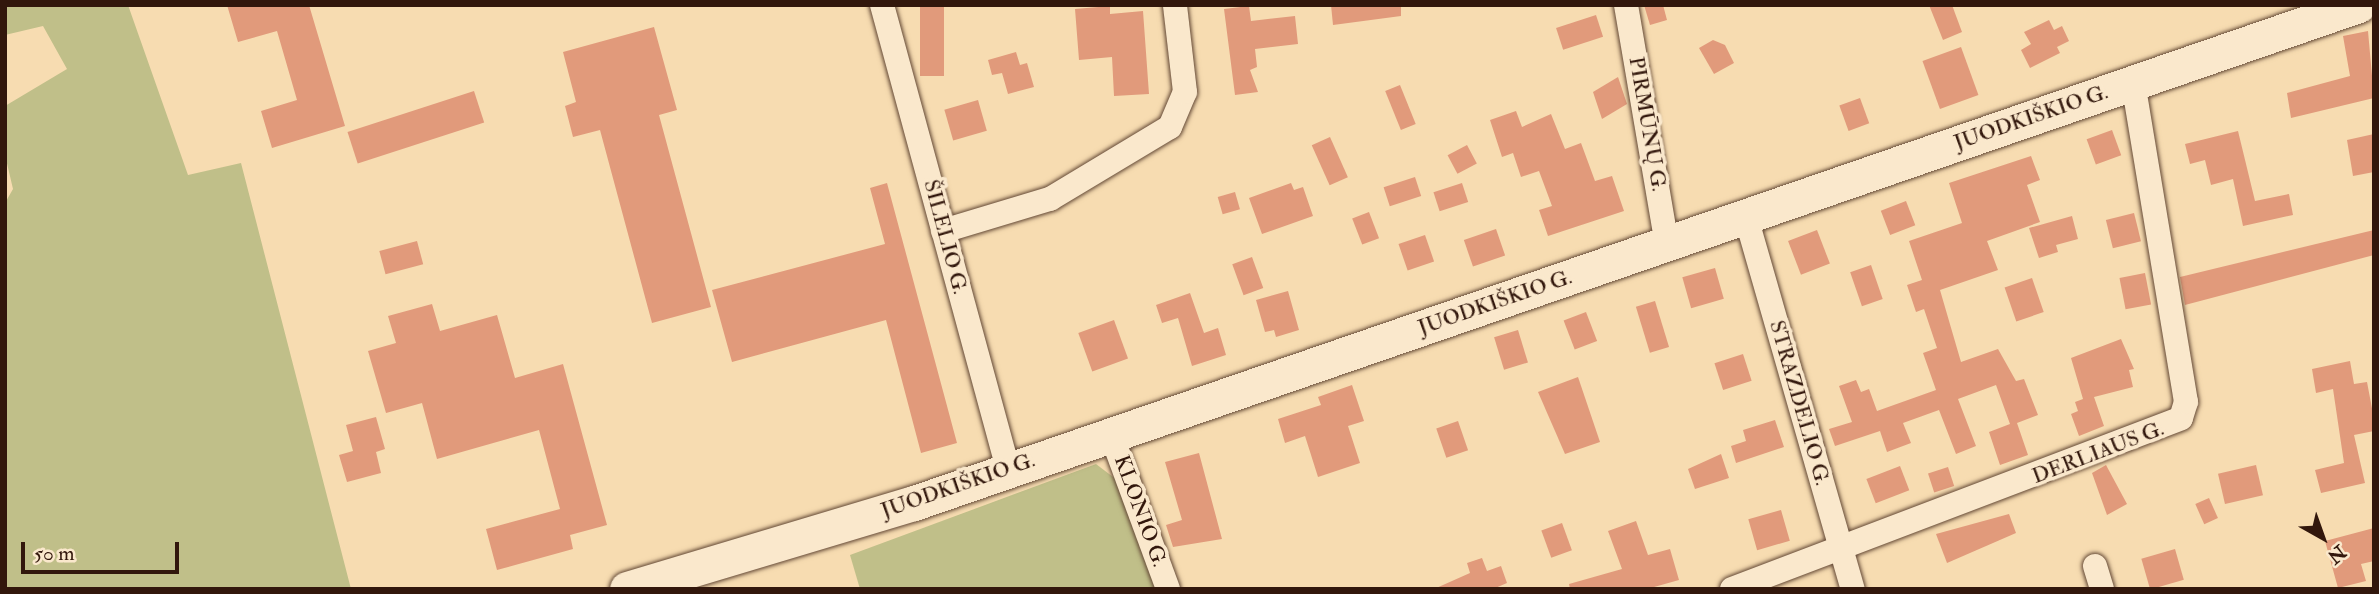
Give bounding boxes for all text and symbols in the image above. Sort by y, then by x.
street label: PIRMŪNŲ G. [1623,55,1671,193]
street label: JUODKIŠKIO G. [1951,80,2111,156]
street label: ŠILELIO G. [918,177,972,297]
street label: JUODKIŠKIO G. [1415,265,1575,341]
street label: STRAZDELIO G. [1763,318,1835,488]
street label: DERLIAUS G. [2029,416,2167,490]
street label: JUODKIŠKIO G. [878,448,1038,524]
street label: KLONIO G. [1108,452,1172,570]
north arrow [2288,503,2358,573]
scale bar [24,528,182,572]
text: N [2322,539,2351,569]
text: 50 m [34,540,75,567]

